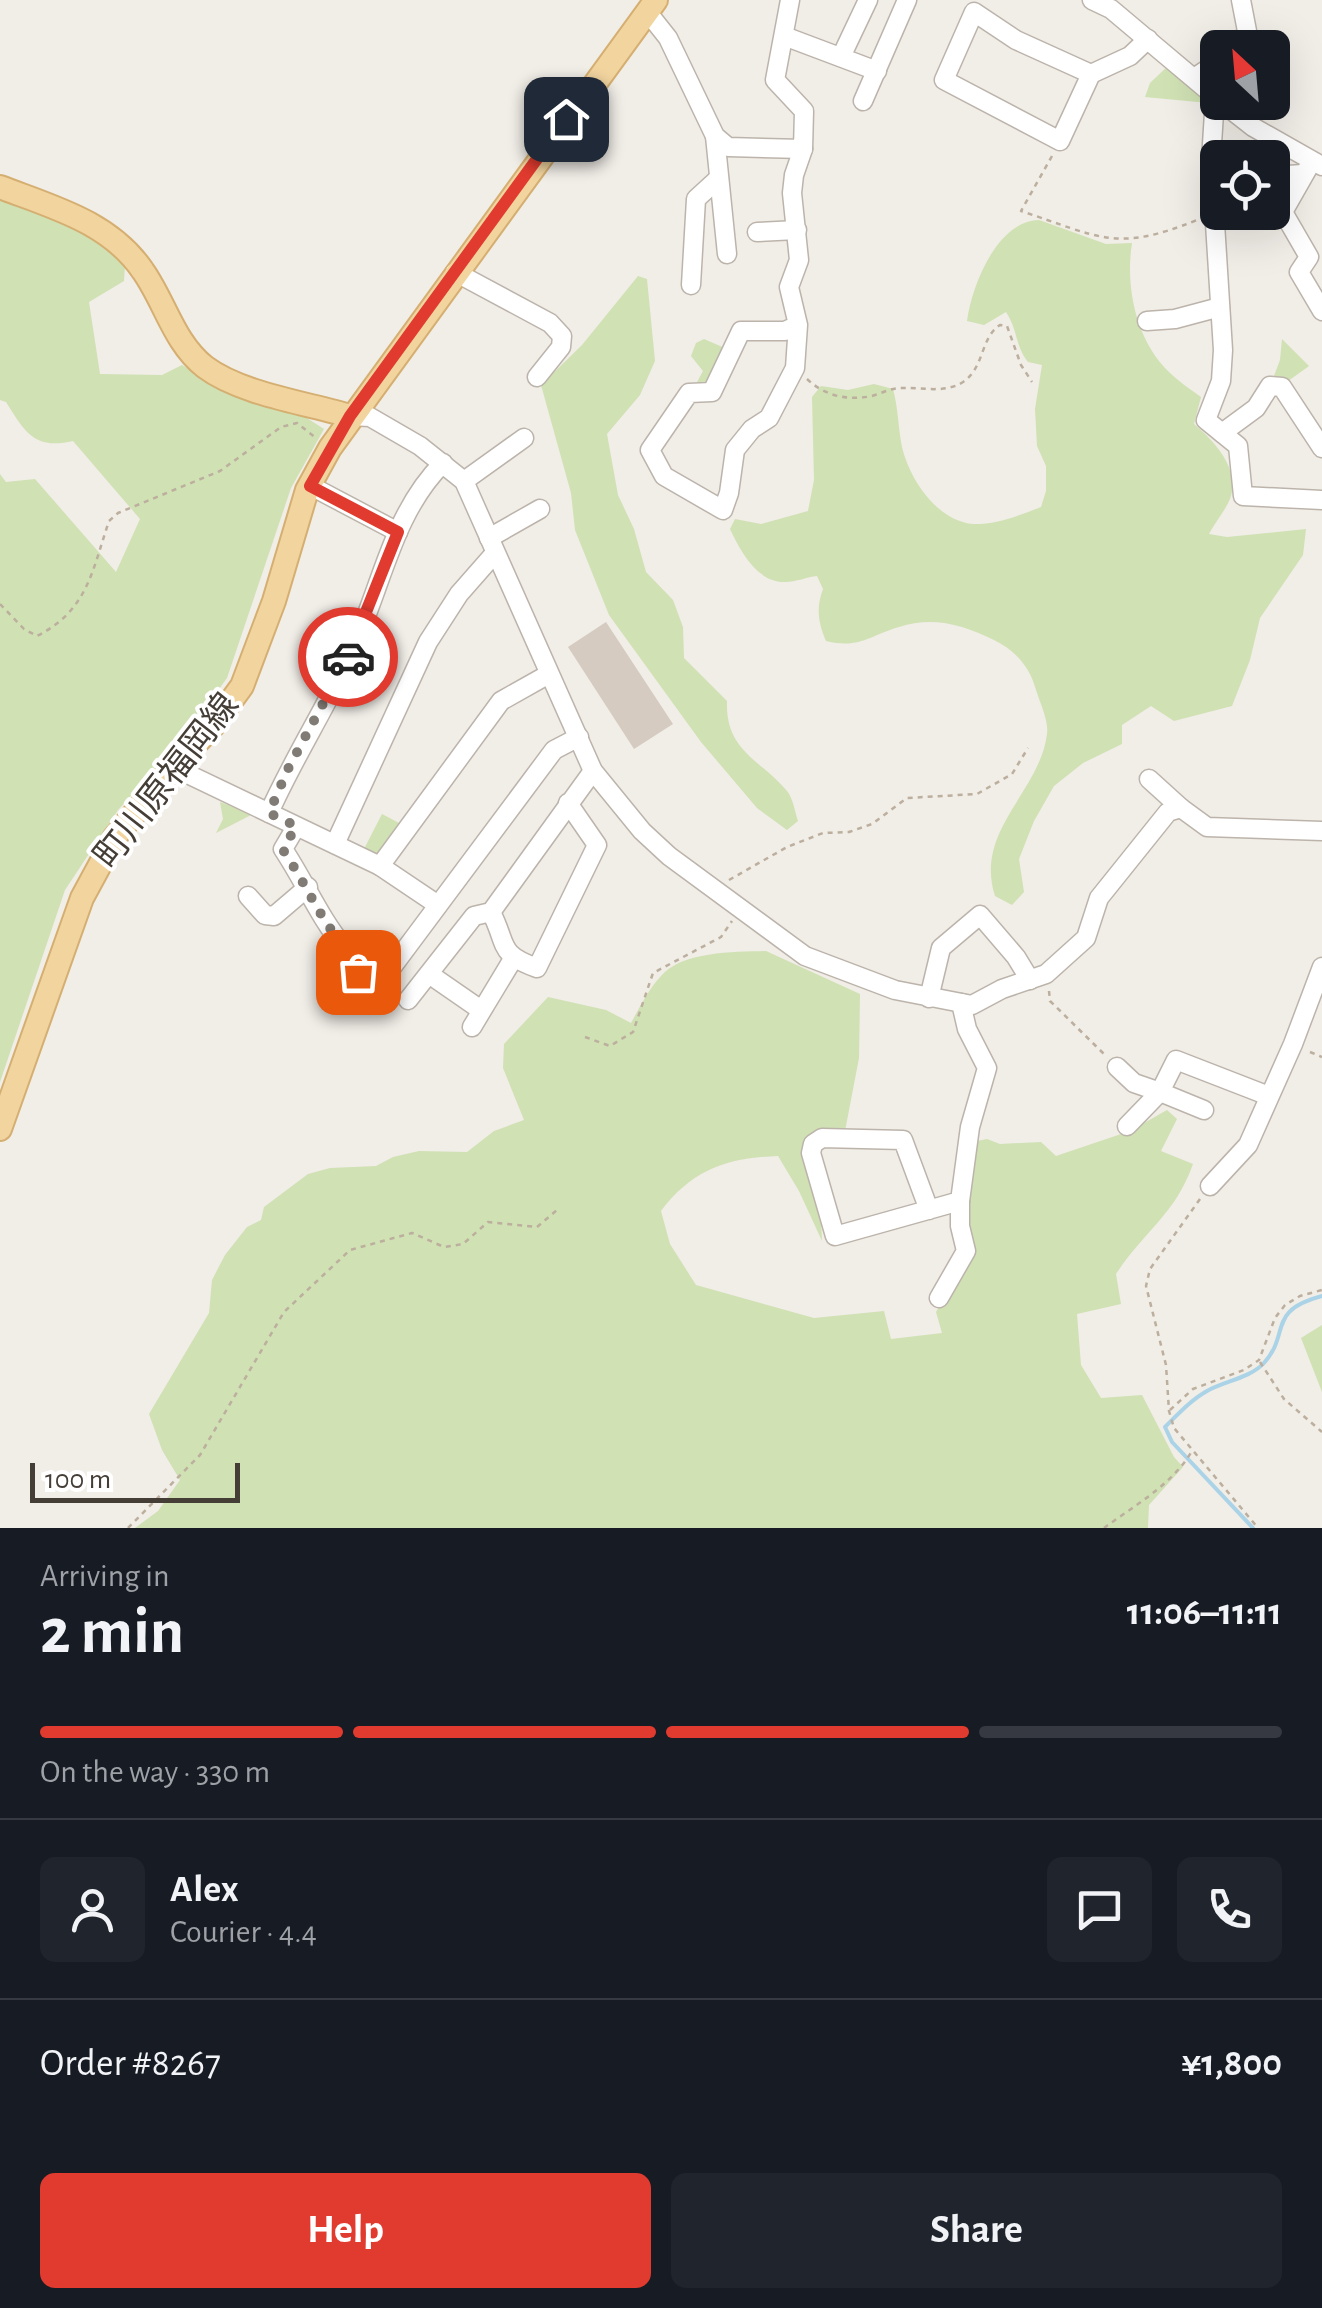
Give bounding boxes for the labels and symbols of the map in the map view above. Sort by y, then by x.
north arrow [1200,30,1290,120]
pin [524,77,609,162]
courier [298,607,398,707]
street label: 町川原福岡線 [87,686,245,875]
pin [316,930,401,1015]
scale bar [30,1458,240,1502]

